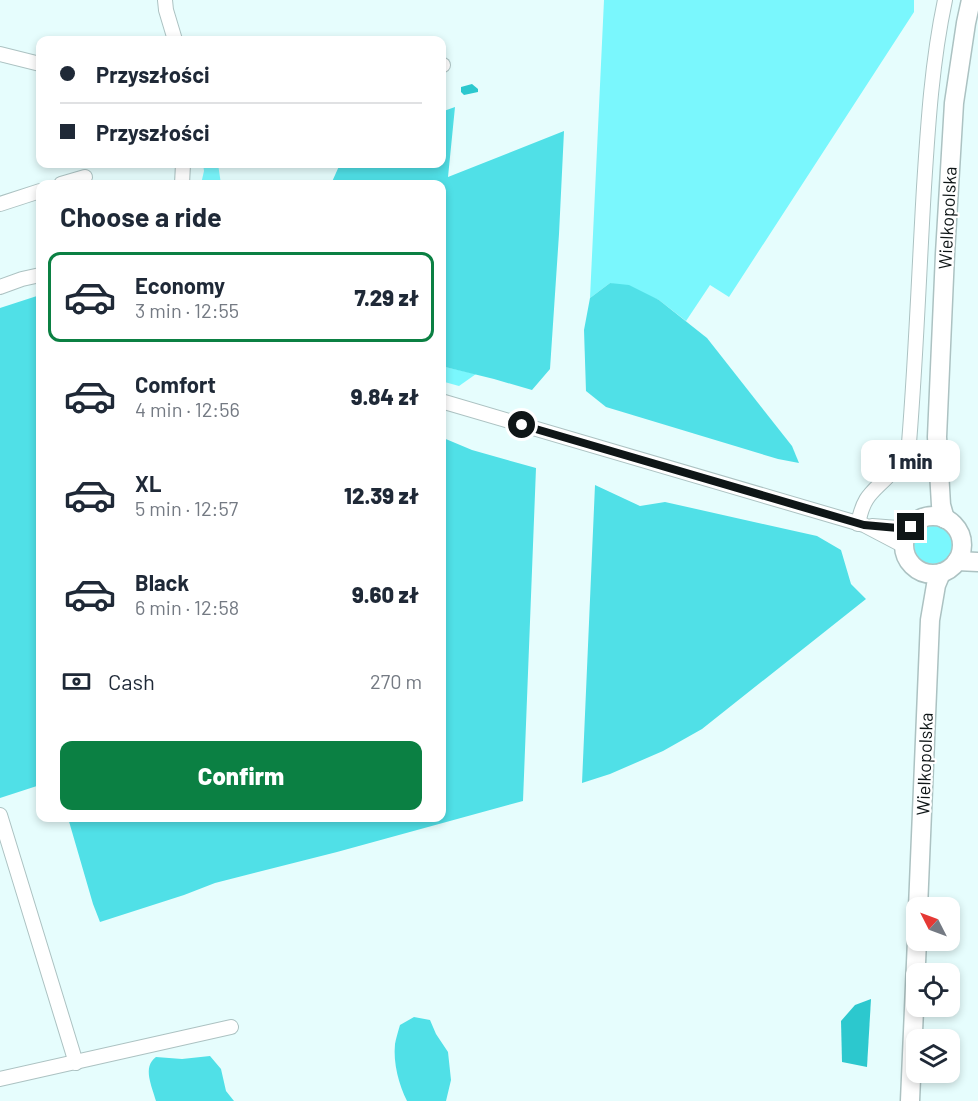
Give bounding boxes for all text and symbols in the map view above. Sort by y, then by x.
text: Przyszłości [96,61,210,87]
text: Przyszłości [96,119,210,145]
street label: Wielkopolska [933,166,961,270]
text: Choose a ride [60,200,222,232]
icon: car [63,270,117,324]
text: Economy [135,272,225,298]
text: 7.29 zł [354,284,419,310]
text: 3 min · 12:55 [135,298,239,322]
icon: car [63,369,117,423]
text: Comfort [135,371,216,397]
text: 9.84 zł [351,383,419,409]
text: 4 min · 12:56 [135,397,240,421]
route start [508,411,535,438]
callout: 1 min [862,440,960,482]
text: 1 min [889,449,932,473]
icon: car [63,468,117,522]
text: XL [135,470,161,496]
text: 12.39 zł [344,482,419,508]
text: 5 min · 12:57 [135,496,238,520]
route end [897,513,924,540]
icon: car [63,567,117,621]
text: Black [135,569,189,595]
text: 9.60 zł [352,581,419,607]
text: 6 min · 12:58 [135,595,239,619]
icon: cash [60,665,93,698]
text: Cash [108,668,155,694]
text: 270 m [370,669,422,693]
street label: Wielkopolska [911,712,937,816]
button: Confirm [60,741,422,810]
north arrow [906,897,960,951]
map controls [906,897,960,1083]
button: locate [906,963,960,1017]
button: layers [906,1029,960,1083]

